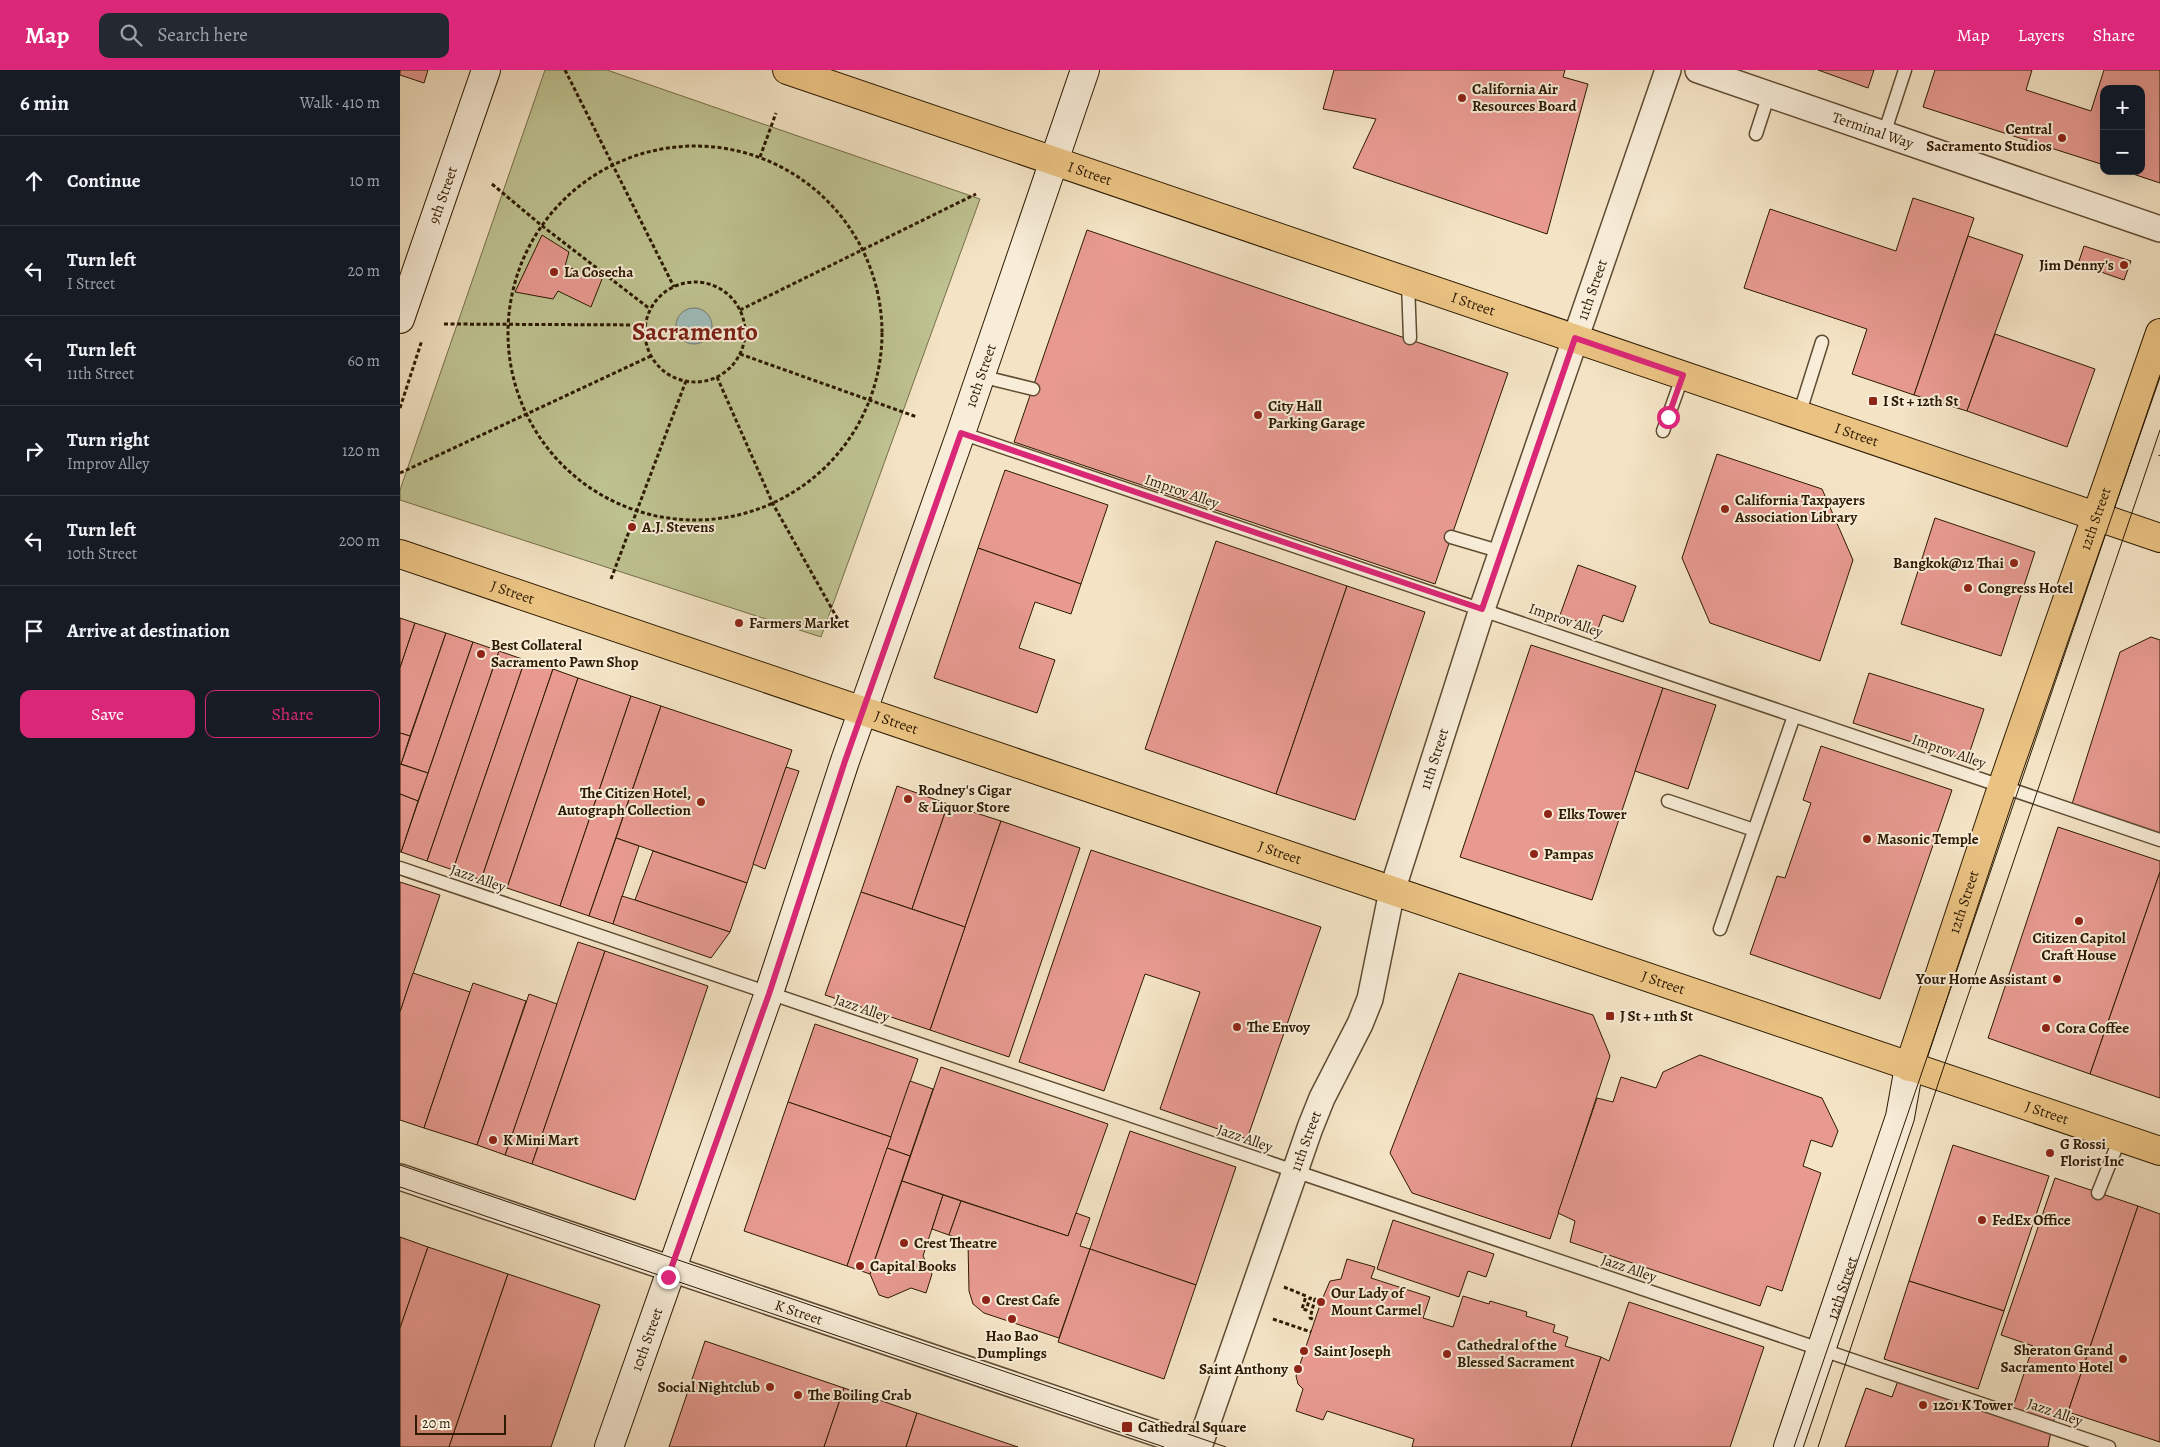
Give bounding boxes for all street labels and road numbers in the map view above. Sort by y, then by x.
street label: Terminal Way [1830,107,1916,154]
street label: I Street [1065,156,1115,190]
street label: 9th Street [424,164,462,227]
street label: 11th Street [1572,257,1612,323]
street label: I Street [1449,287,1498,321]
street label: 10th Street [960,341,1001,410]
street label: I Street [1832,418,1881,451]
street label: Improv Alley [1142,469,1222,513]
street label: 12th Street [2075,485,2116,553]
street label: J Street [488,576,537,609]
street label: Improv Alley [1526,598,1606,642]
street label: J Street [872,706,921,739]
street label: 11th Street [1415,726,1453,792]
street label: Improv Alley [1909,729,1989,773]
street label: J Street [1255,836,1304,869]
street label: Jazz Alley [448,859,509,897]
street label: 12th Street [1944,868,1984,936]
street label: J Street [1639,966,1688,999]
street label: Jazz Alley [832,989,893,1027]
street label: J Street [2022,1096,2071,1129]
street label: 11th Street [1286,1108,1326,1174]
street label: Jazz Alley [1215,1119,1276,1157]
street label: Jazz Alley [1599,1249,1660,1287]
street label: 12th Street [1822,1254,1862,1322]
street label: K Street [772,1295,825,1329]
street label: 10th Street [626,1305,667,1374]
street label: Jazz Alley [2025,1393,2086,1431]

